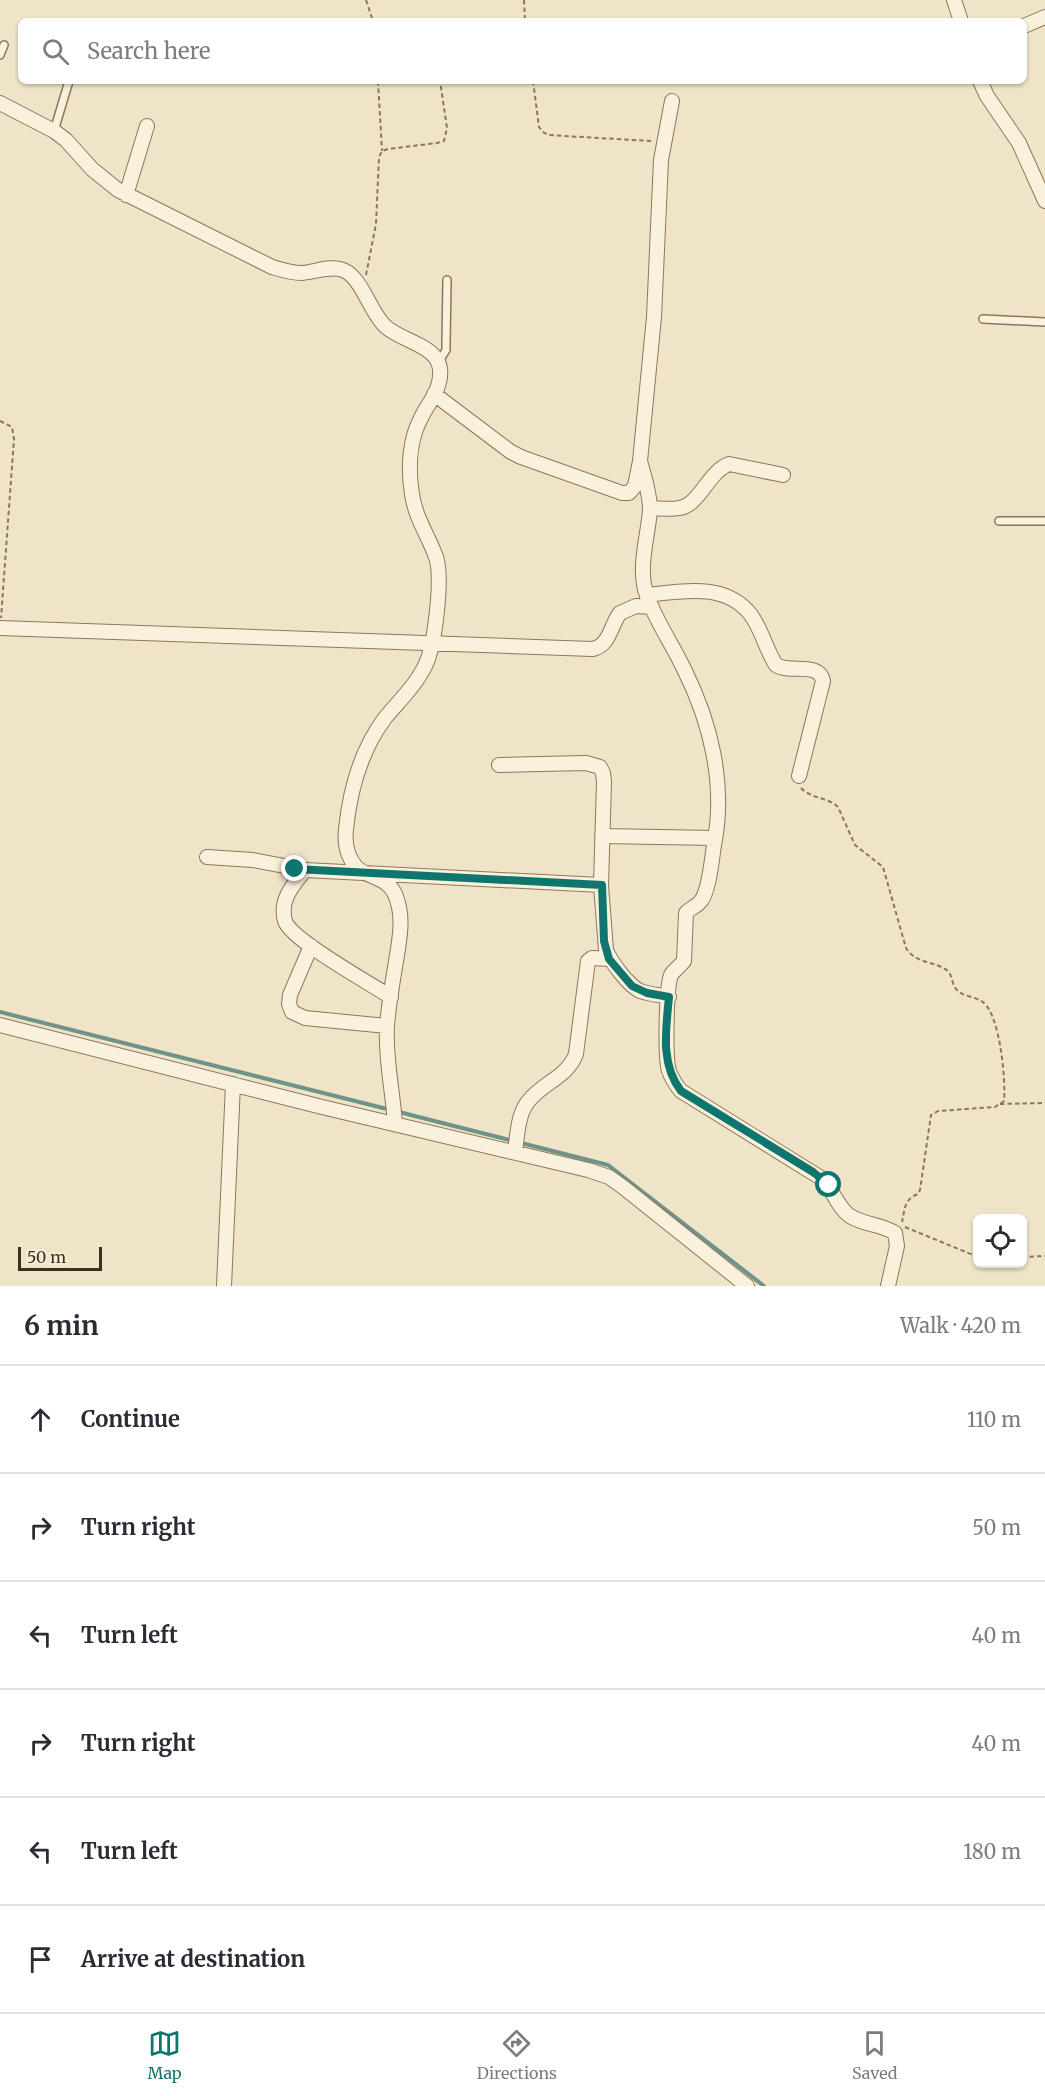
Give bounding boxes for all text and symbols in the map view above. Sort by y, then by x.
search box [18,18,1027,84]
icon: search [39,35,72,68]
text: Search here [87,37,210,65]
route end [281,855,307,881]
route start [815,1171,841,1197]
map controls [973,1214,1027,1268]
button: locate [973,1214,1027,1268]
scale bar [18,1244,102,1272]
text: 50 m [27,1247,66,1267]
text: 6 min [24,1309,99,1342]
text: Walk · 420 m [900,1313,1021,1338]
icon: ahead [24,1403,57,1436]
text: Continue [81,1405,180,1433]
text: 110 m [967,1407,1021,1432]
icon: right [24,1511,57,1544]
text: Turn right [81,1513,195,1541]
text: 50 m [972,1515,1021,1540]
icon: left [24,1619,57,1652]
text: Turn left [81,1621,178,1649]
text: 40 m [971,1623,1021,1648]
icon: right [24,1727,57,1760]
text: Turn right [81,1729,195,1757]
text: 40 m [971,1731,1021,1756]
icon: left [24,1835,57,1868]
text: Turn left [81,1837,178,1865]
text: 180 m [963,1839,1021,1864]
icon: arrive [24,1943,57,1976]
text: Arrive at destination [81,1945,305,1973]
tab: Map [148,2027,182,2083]
tab: Directions [477,2027,557,2083]
tab: Saved [852,2027,897,2083]

